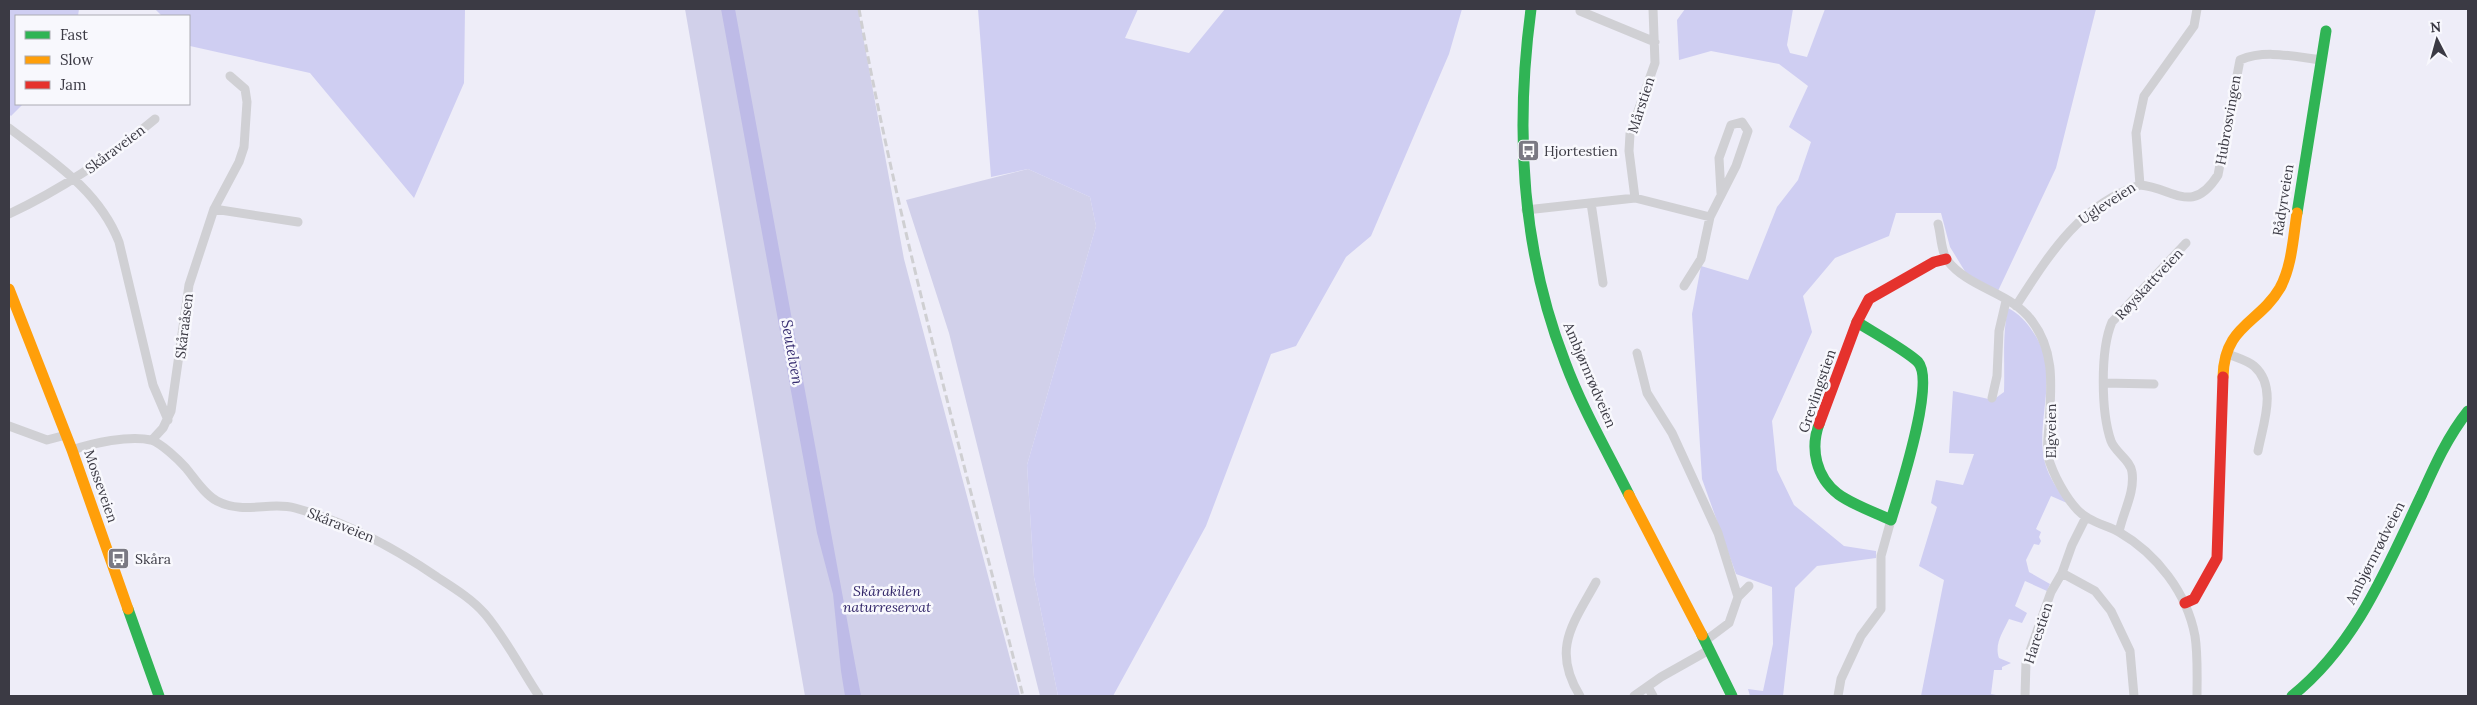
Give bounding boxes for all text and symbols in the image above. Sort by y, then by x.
legend [15,15,190,105]
north arrow [2412,15,2462,65]
text: N [2429,18,2442,37]
text: Fast [60,25,88,44]
text: Slow [60,50,93,69]
street label: Hubrosvingen [2211,73,2245,166]
street label: Mårstien [1623,74,1659,135]
text: Jam [59,75,87,94]
street label: Skåraveien [82,120,149,177]
bus stop icon: Hjortestien [1516,139,1540,163]
place label: Hjortestien [1544,142,1618,160]
street label: Rådyrveien [2268,162,2298,237]
street label: Ugleveien [2075,178,2139,228]
street label: Røyskattveien [2111,244,2187,323]
street label: Skåraåsen [171,292,197,360]
water label: Seutelven [777,318,808,387]
street label: Ambjørnrødveien [1559,319,1621,431]
street label: Grevlingstien [1794,346,1840,435]
street label: Elgveien [2042,403,2060,459]
street label: Mosseveien [80,447,122,525]
street label: Ambjørnrødveien [2341,498,2409,608]
street label: Skåraveien [305,503,377,547]
bus stop icon: Skåra [107,547,131,571]
place label: Skåra [135,550,171,568]
park label: Skårakilen naturreservat [843,582,932,616]
street label: Harestien [2020,600,2057,666]

